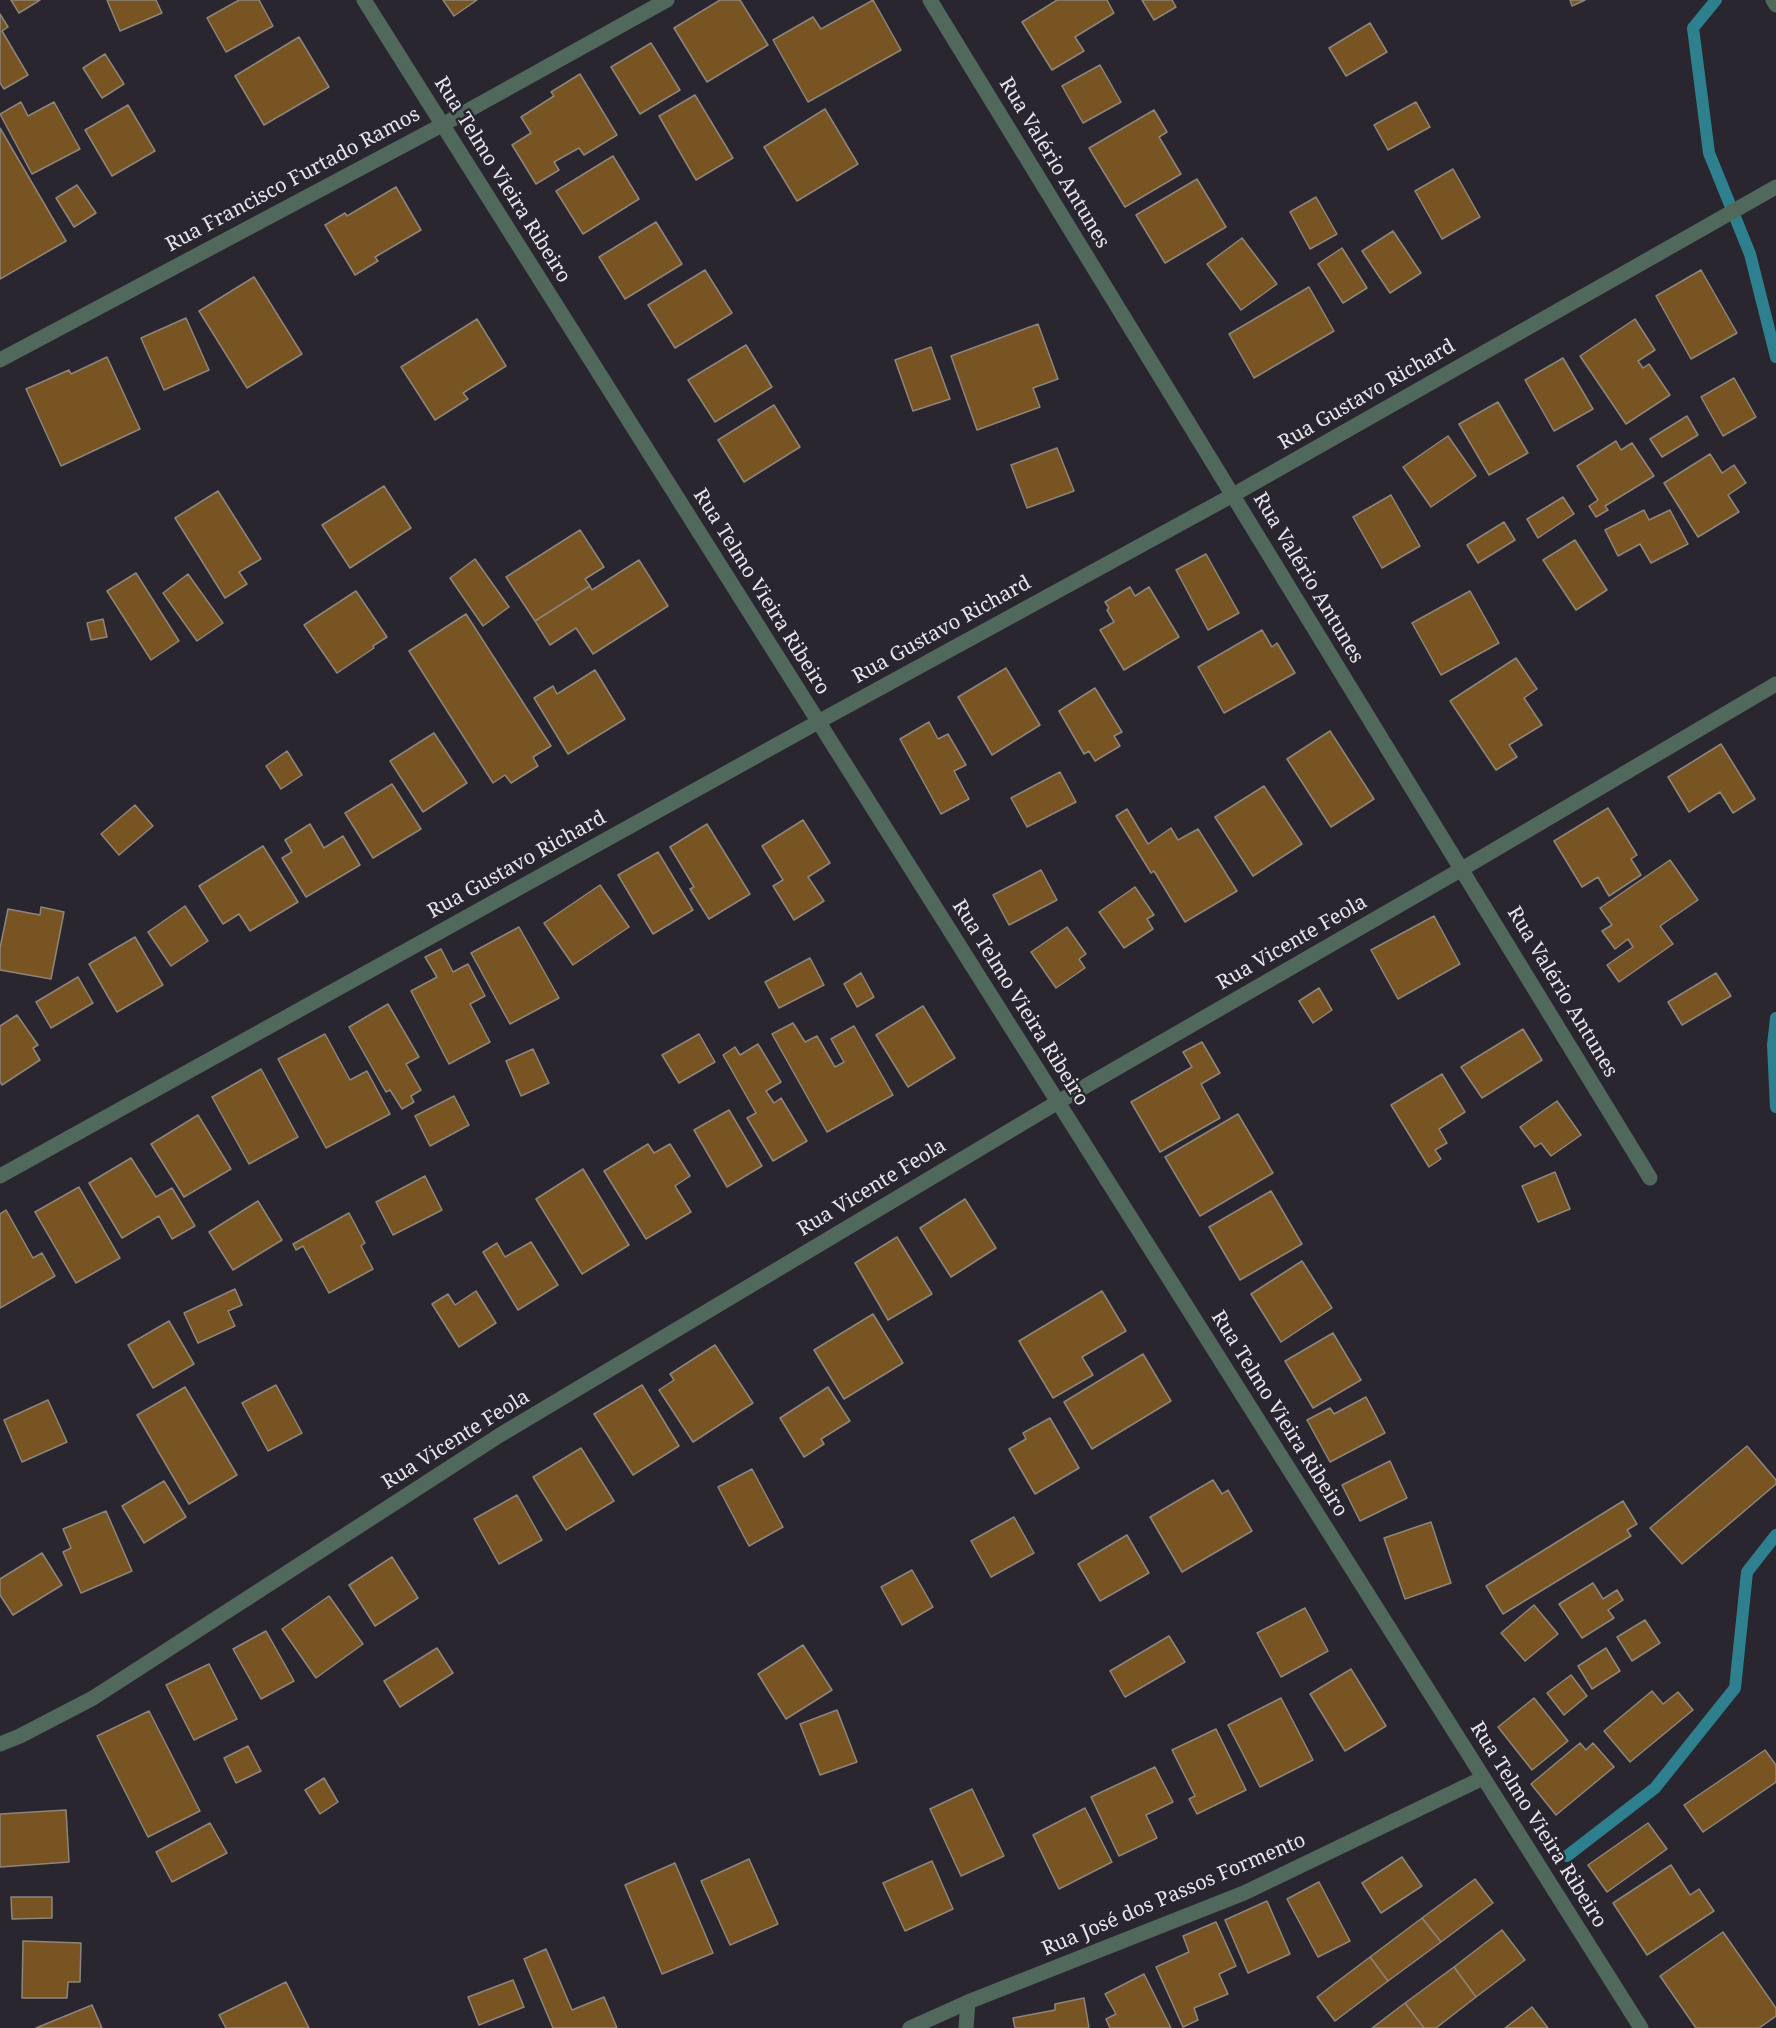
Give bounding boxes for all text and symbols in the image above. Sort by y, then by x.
street label: Rua Telmo Vieira Ribeiro [429,73,575,287]
street label: Rua Valério Antunes [994,73,1114,253]
street label: Rua Francisco Furtado Ramos [162,103,424,257]
street label: Rua Gustavo Richard [1274,335,1460,455]
street label: Rua Telmo Vieira Ribeiro [688,485,834,699]
street label: Rua Valério Antunes [1248,488,1368,668]
street label: Rua Gustavo Richard [849,571,1035,689]
street label: Rua Gustavo Richard [424,806,610,924]
street label: Rua Vicente Feola [1213,890,1371,996]
street label: Rua Telmo Vieira Ribeiro [947,896,1093,1110]
street label: Rua Valério Antunes [1502,902,1622,1082]
street label: Rua Vicente Feola [793,1134,951,1242]
street label: Rua Telmo Vieira Ribeiro [1206,1307,1352,1521]
street label: Rua Vicente Feola [378,1385,534,1495]
street label: Rua Telmo Vieira Ribeiro [1465,1718,1611,1932]
street label: Rua José dos Passos Formento [1039,1828,1309,1962]

